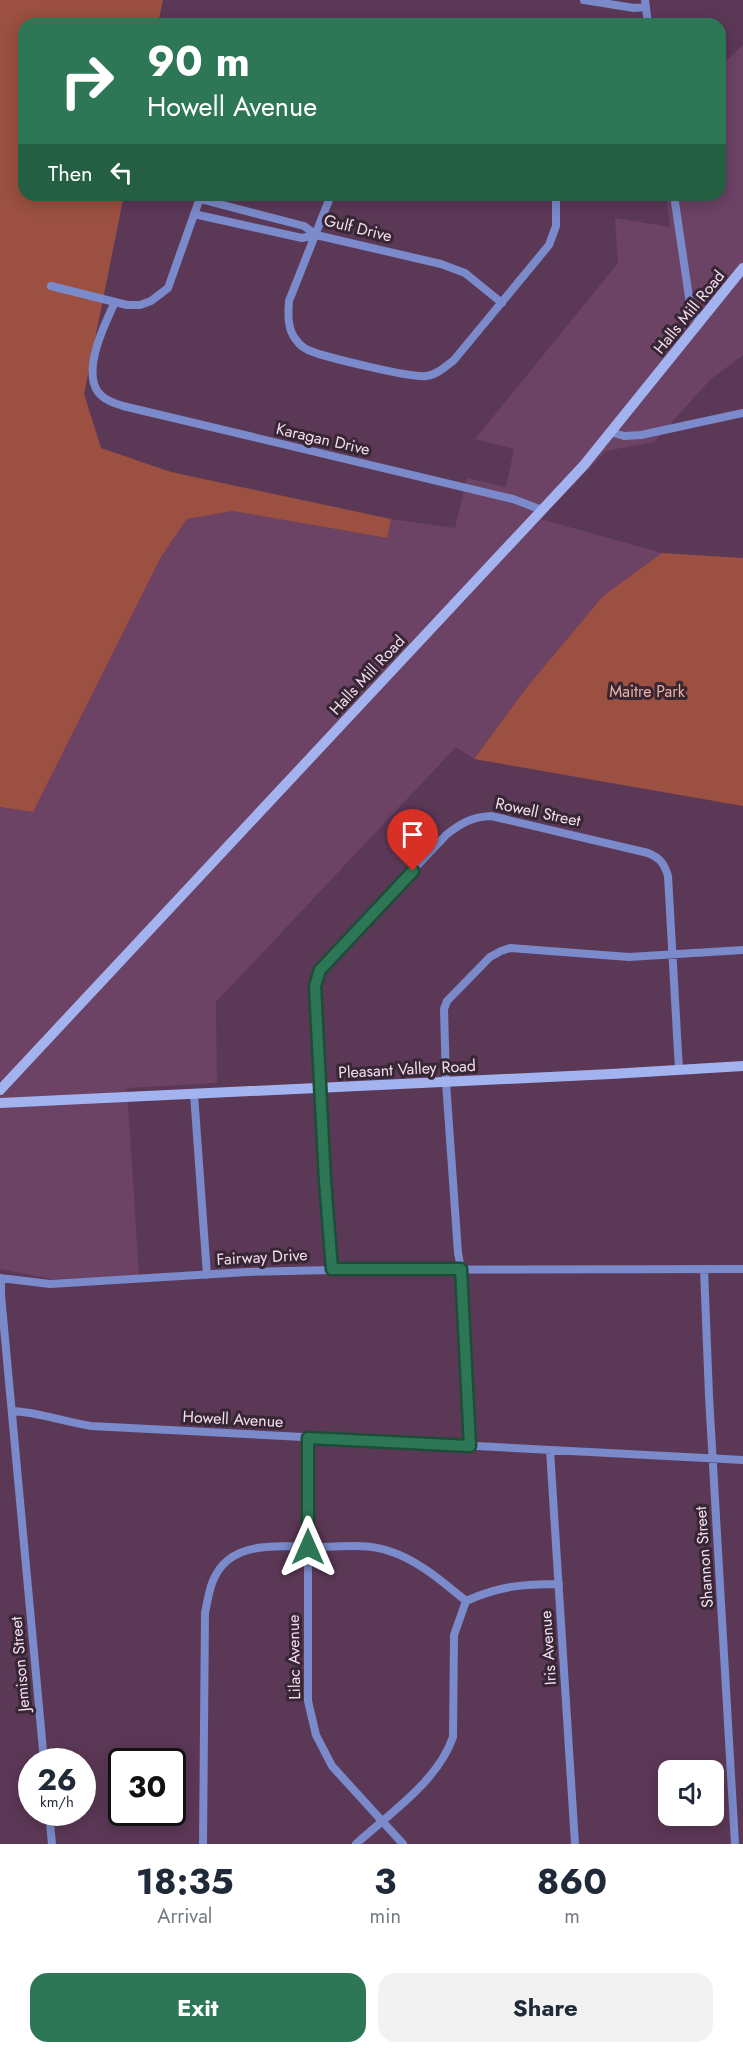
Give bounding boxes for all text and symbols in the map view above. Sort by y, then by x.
text: 90 m [147,31,250,92]
icon: right [48,42,126,120]
text: Howell Avenue [147,87,317,126]
icon: left [105,156,138,189]
text: Then [48,157,93,189]
street label: Gulf Drive [322,208,394,248]
street label: Halls Mill Road [648,265,730,359]
street label: Karagan Drive [274,417,372,461]
street label: Halls Mill Road [324,630,410,720]
park label: Maitre Park [609,680,686,703]
street label: Rowell Street [493,792,583,832]
pin [387,809,438,871]
icon: arrive [396,818,429,851]
street label: Pleasant Valley Road [338,1054,476,1084]
street label: Fairway Drive [216,1243,308,1271]
street label: Howell Avenue [182,1405,284,1433]
street label: Shannon Street [689,1505,719,1609]
position arrow [276,1515,340,1579]
street label: Iris Avenue [534,1610,562,1686]
street label: Lilac Avenue [282,1614,306,1700]
street label: Jemison Street [4,1615,36,1714]
speed limit sign: 30 [108,1748,186,1826]
text: 26 [37,1758,77,1801]
map controls [658,1760,724,1826]
button: sound [658,1760,724,1826]
text: km/h [40,1791,74,1813]
text: 18:35 [136,1855,234,1907]
text: 3 [374,1855,396,1907]
text: 860 [537,1855,607,1907]
text: Arrival [157,1902,212,1931]
text: min [370,1902,401,1931]
text: m [564,1902,580,1931]
button: Exit [30,1973,366,2042]
button: Share [378,1973,713,2042]

